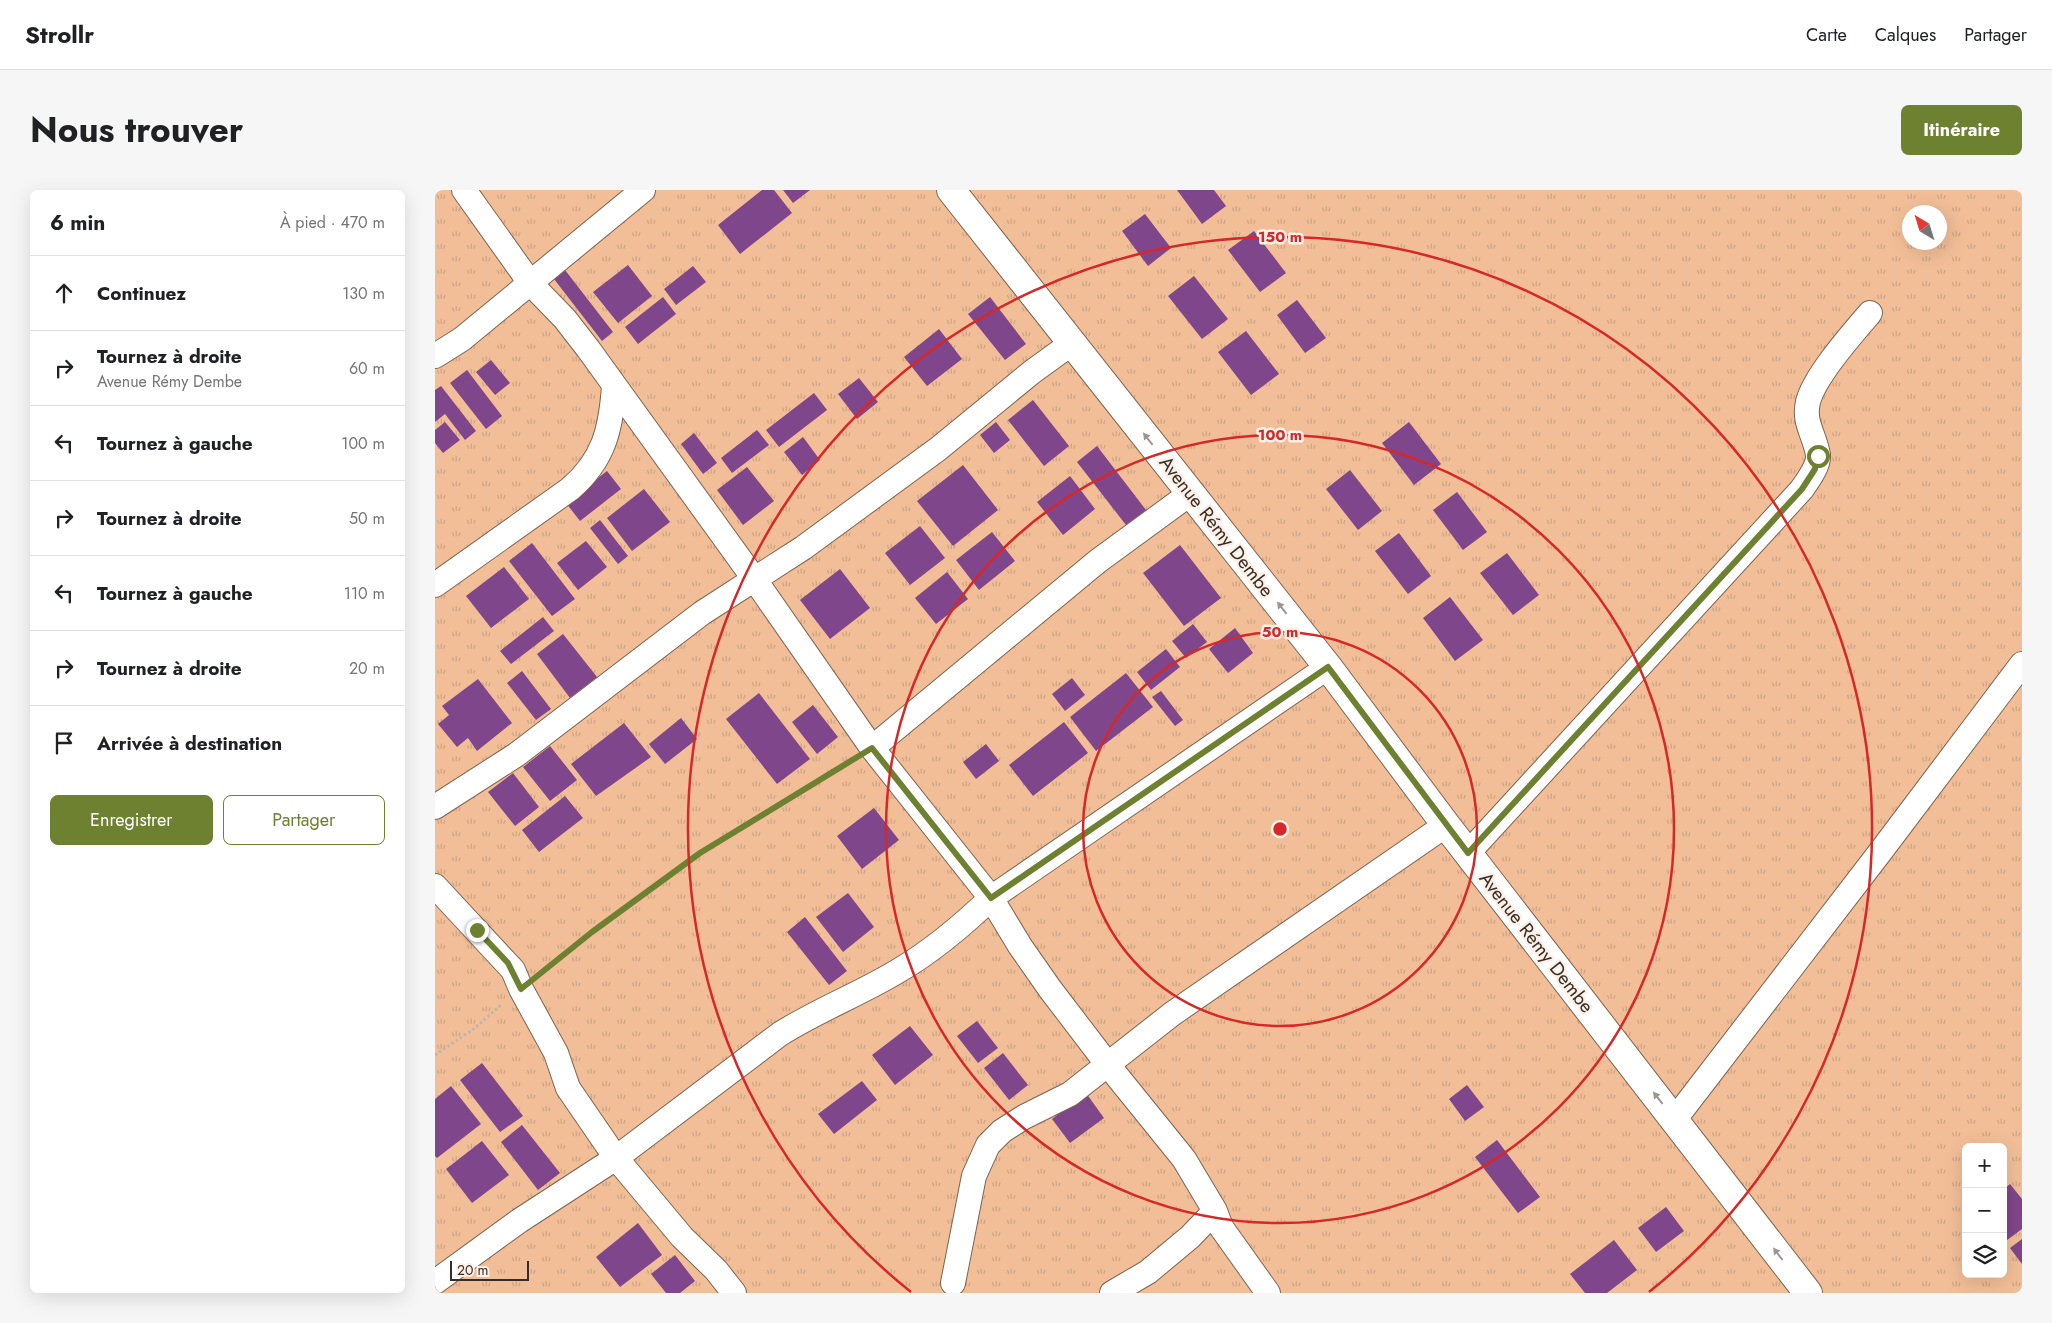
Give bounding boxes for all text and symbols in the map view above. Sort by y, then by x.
text: Strollr [25,17,94,52]
text: Carte [1806,22,1847,48]
text: Calques [1875,22,1936,48]
text: Partager [1964,22,2027,48]
text: Nous trouver [30,105,243,155]
button: Itinéraire [1901,105,2022,155]
north arrow [1902,205,1947,250]
text: 6 min [50,208,105,238]
text: À pied · 470 m [280,211,385,234]
text: 150 m [1258,226,1302,248]
icon: ahead [50,279,78,307]
text: Continuez [97,280,186,307]
text: 130 m [342,282,385,305]
text: Tournez à droite [97,343,242,370]
icon: right [50,354,78,382]
text: 60 m [349,357,385,380]
text: Avenue Rémy Dembe [97,370,242,393]
text: 100 m [1258,424,1302,446]
icon: left [50,429,78,457]
text: Tournez à gauche [97,430,253,457]
text: 100 m [341,432,385,455]
one-way arrow [1143,433,1154,446]
route start [1807,445,1830,468]
street label: Avenue Rémy Dembe [1153,450,1280,603]
icon: right [50,504,78,532]
text: Tournez à droite [97,505,242,532]
text: 50 m [349,507,385,530]
icon: left [50,579,78,607]
text: Tournez à gauche [97,580,253,607]
text: 110 m [344,582,385,605]
one-way arrow [1276,602,1287,615]
text: 50 m [1262,621,1298,643]
icon: right [50,654,78,682]
text: Tournez à droite [97,655,242,682]
text: 20 m [349,657,385,680]
icon: arrive [50,729,78,757]
text: Arrivée à destination [97,730,282,757]
button: Enregistrer [50,795,213,845]
button: Partager [223,795,385,845]
centre of rings [1271,820,1289,838]
street label: Avenue Rémy Dembe [1473,866,1600,1019]
route end [466,919,489,942]
one-way arrow [1653,1091,1663,1105]
map controls [1962,1143,2007,1278]
button: + [1962,1143,2007,1188]
button: − [1962,1188,2007,1233]
button: layers [1962,1233,2007,1278]
one-way arrow [1773,1247,1783,1261]
scale bar [450,1258,529,1281]
text: 20 m [457,1260,489,1280]

